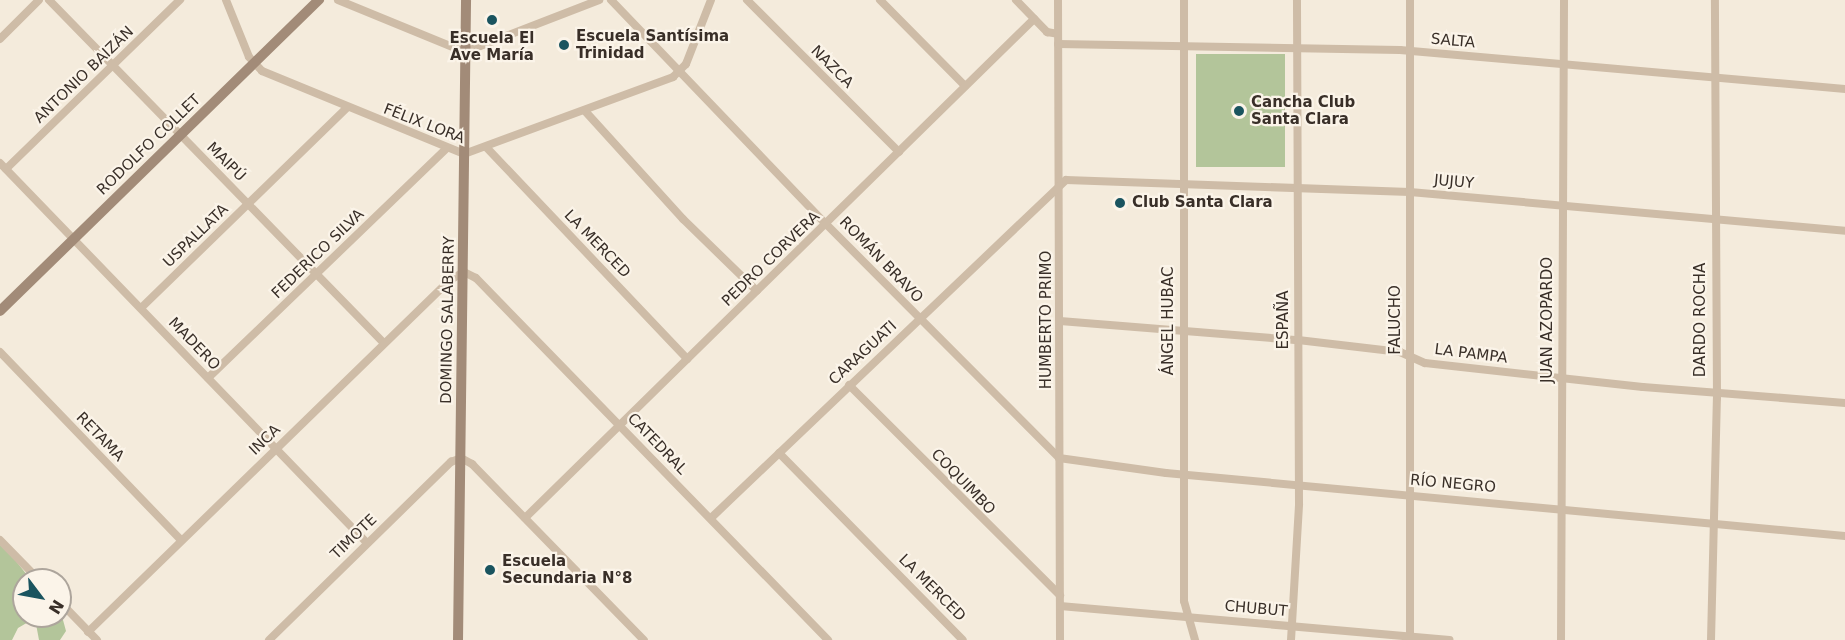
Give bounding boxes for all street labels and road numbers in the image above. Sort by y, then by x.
street label: ANTONIO BAIZÁN [30,23,138,127]
street label: SALTA [1430,30,1476,52]
street label: NAZCA [807,42,857,92]
street label: RODOLFO COLLET [94,91,204,199]
street label: FÉLIX LORA [381,100,467,148]
street label: MAIPÚ [203,139,249,185]
street label: JUJUY [1433,171,1475,193]
street label: USPALLATA [160,201,232,271]
street label: FEDERICO SILVA [268,205,368,303]
street label: LA MERCED [560,206,634,282]
street label: PEDRO CORVERA [718,208,824,310]
street label: ROMÁN BRAVO [835,213,927,307]
street label: DOMINGO SALABERRY [438,236,458,404]
street label: HUMBERTO PRIMO [1038,251,1056,389]
street label: JUAN AZOPARDO [1539,257,1557,383]
street label: DARDO ROCHA [1692,263,1710,377]
street label: ÁNGEL HUBAC [1160,267,1178,375]
street label: FALUCHO [1387,285,1405,355]
street label: ESPAÑA [1275,291,1293,349]
street label: MADERO [164,314,224,374]
street label: CARAGUATI [825,317,901,389]
street label: LA PAMPA [1433,341,1509,367]
street label: RETAMA [72,409,128,465]
street label: CATEDRAL [623,410,691,478]
street label: INCA [246,421,284,459]
street label: COQUIMBO [927,445,999,519]
street label: RÍO NEGRO [1409,471,1497,497]
street label: TIMOTE [327,511,381,563]
street label: LA MERCED [895,551,969,625]
street label: CHUBUT [1224,597,1288,621]

